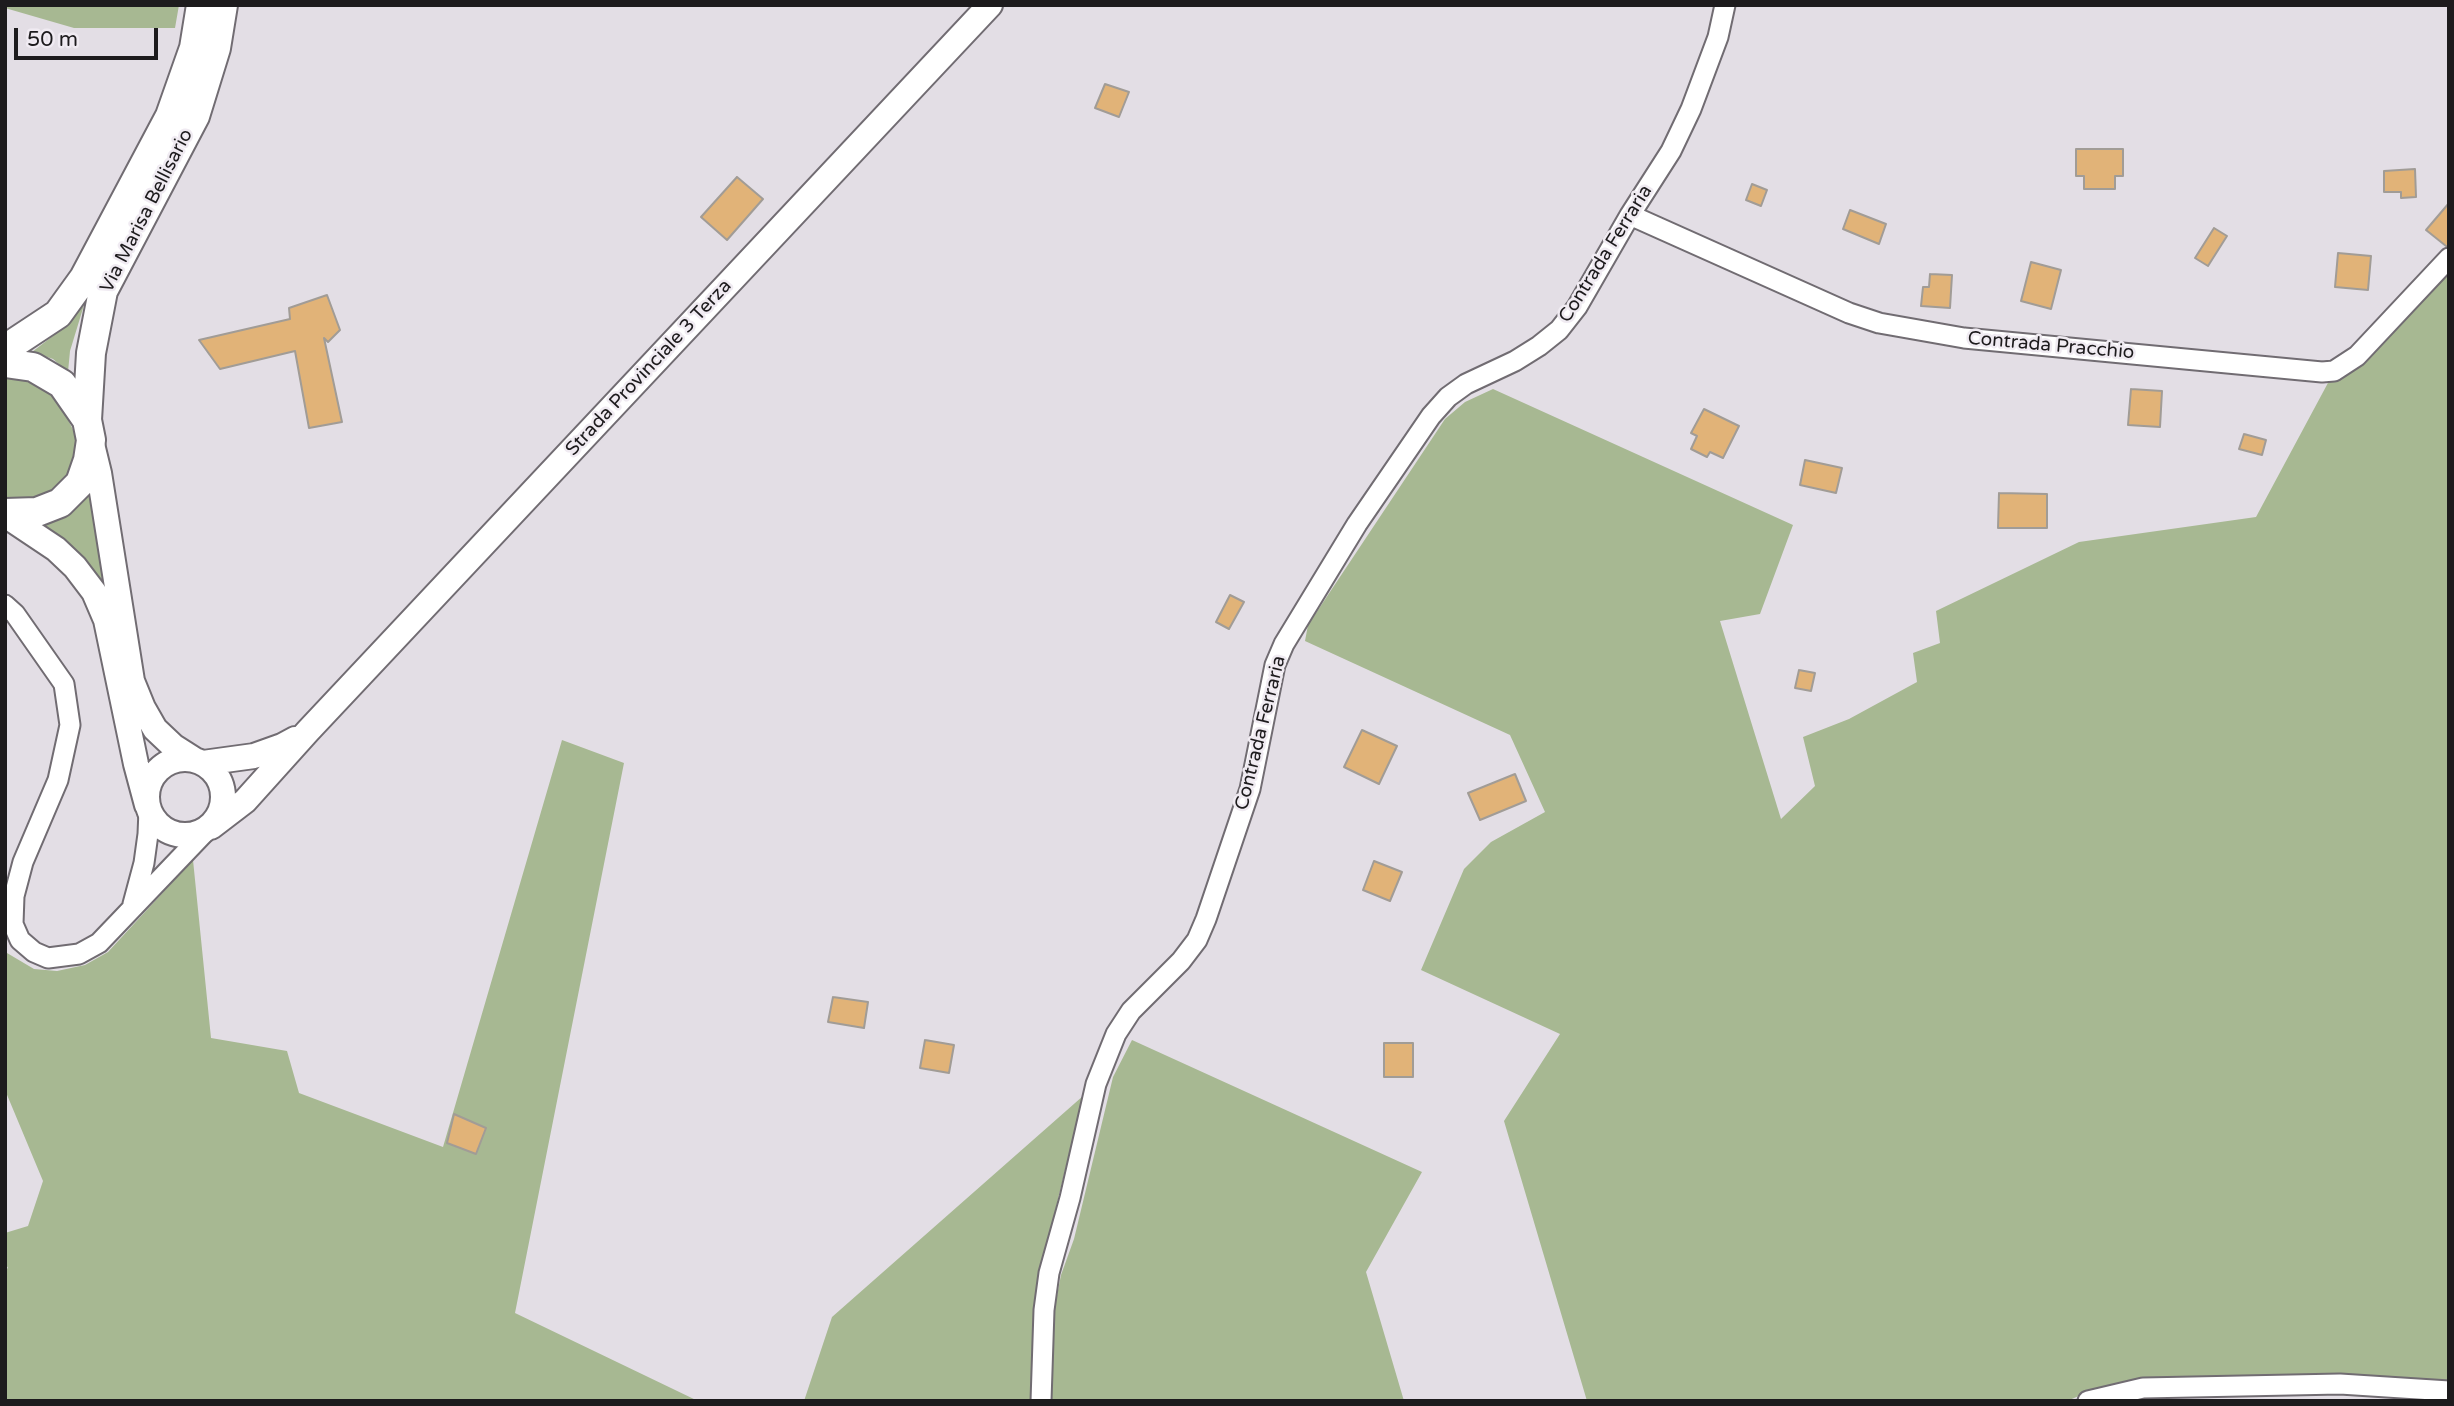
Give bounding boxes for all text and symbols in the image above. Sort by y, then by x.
scale bar [18,14,161,58]
text: 50 m [27,27,78,52]
street label: Via Marisa Bellisario [96,125,198,297]
street label: Contrada Ferraria [1554,181,1658,327]
street label: Strada Provinciale 3 Terza [561,275,737,461]
street label: Contrada Pracchio [1967,327,2135,365]
street label: Contrada Ferraria [1231,654,1291,812]

